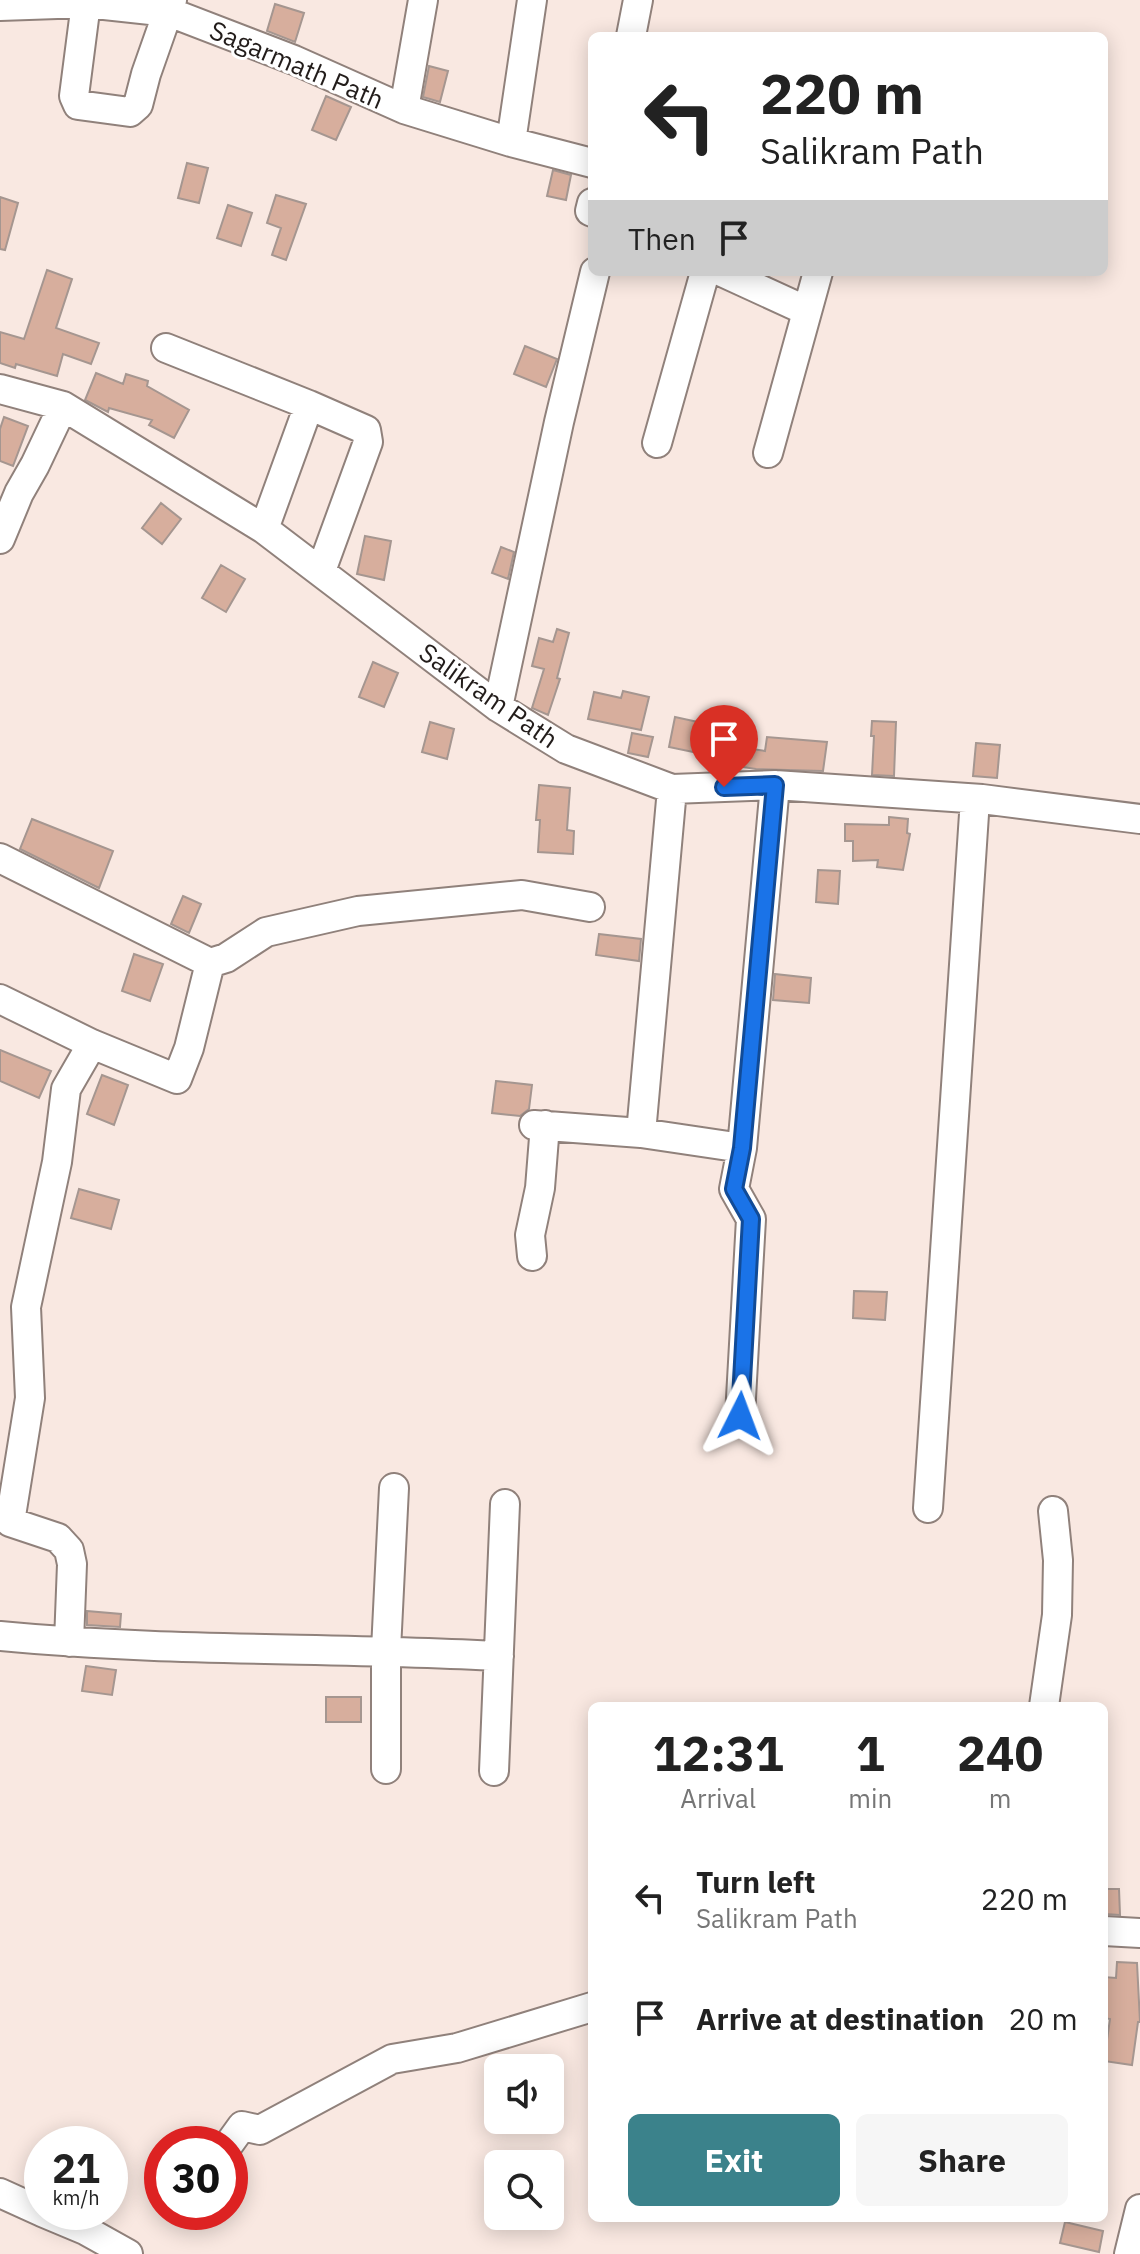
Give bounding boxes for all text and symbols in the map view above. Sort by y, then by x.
street label: Sagarmath Path [205,12,389,116]
text: 220 m [760,57,924,129]
icon: left [628,64,732,168]
text: Salikram Path [760,127,984,174]
icon: arrive [712,216,756,260]
text: Then [628,219,696,258]
street label: Salikram Path [413,635,565,755]
pin [690,705,758,787]
icon: arrive [702,717,746,761]
position arrow [698,1374,782,1458]
text: 12:31 [653,1722,784,1784]
text: 1 [856,1722,885,1784]
text: 240 [957,1722,1043,1784]
text: Arrival [680,1781,756,1815]
text: min [848,1781,892,1815]
text: m [989,1781,1011,1815]
text: Turn left [696,1862,815,1901]
icon: left [628,1876,672,1920]
text: 220 m [981,1879,1068,1918]
text: Salikram Path [696,1901,858,1935]
icon: arrive [628,1996,672,2040]
text: Arrive at destination [696,1999,984,2038]
text: 20 m [1008,1999,1078,2038]
map controls [484,2054,564,2230]
button: sound [484,2054,564,2134]
button: Exit [628,2114,840,2206]
button: Share [856,2114,1068,2206]
speed limit sign: 30 [144,2126,248,2230]
text: 21 [52,2142,100,2194]
button: search [484,2150,564,2230]
text: km/h [52,2184,100,2211]

